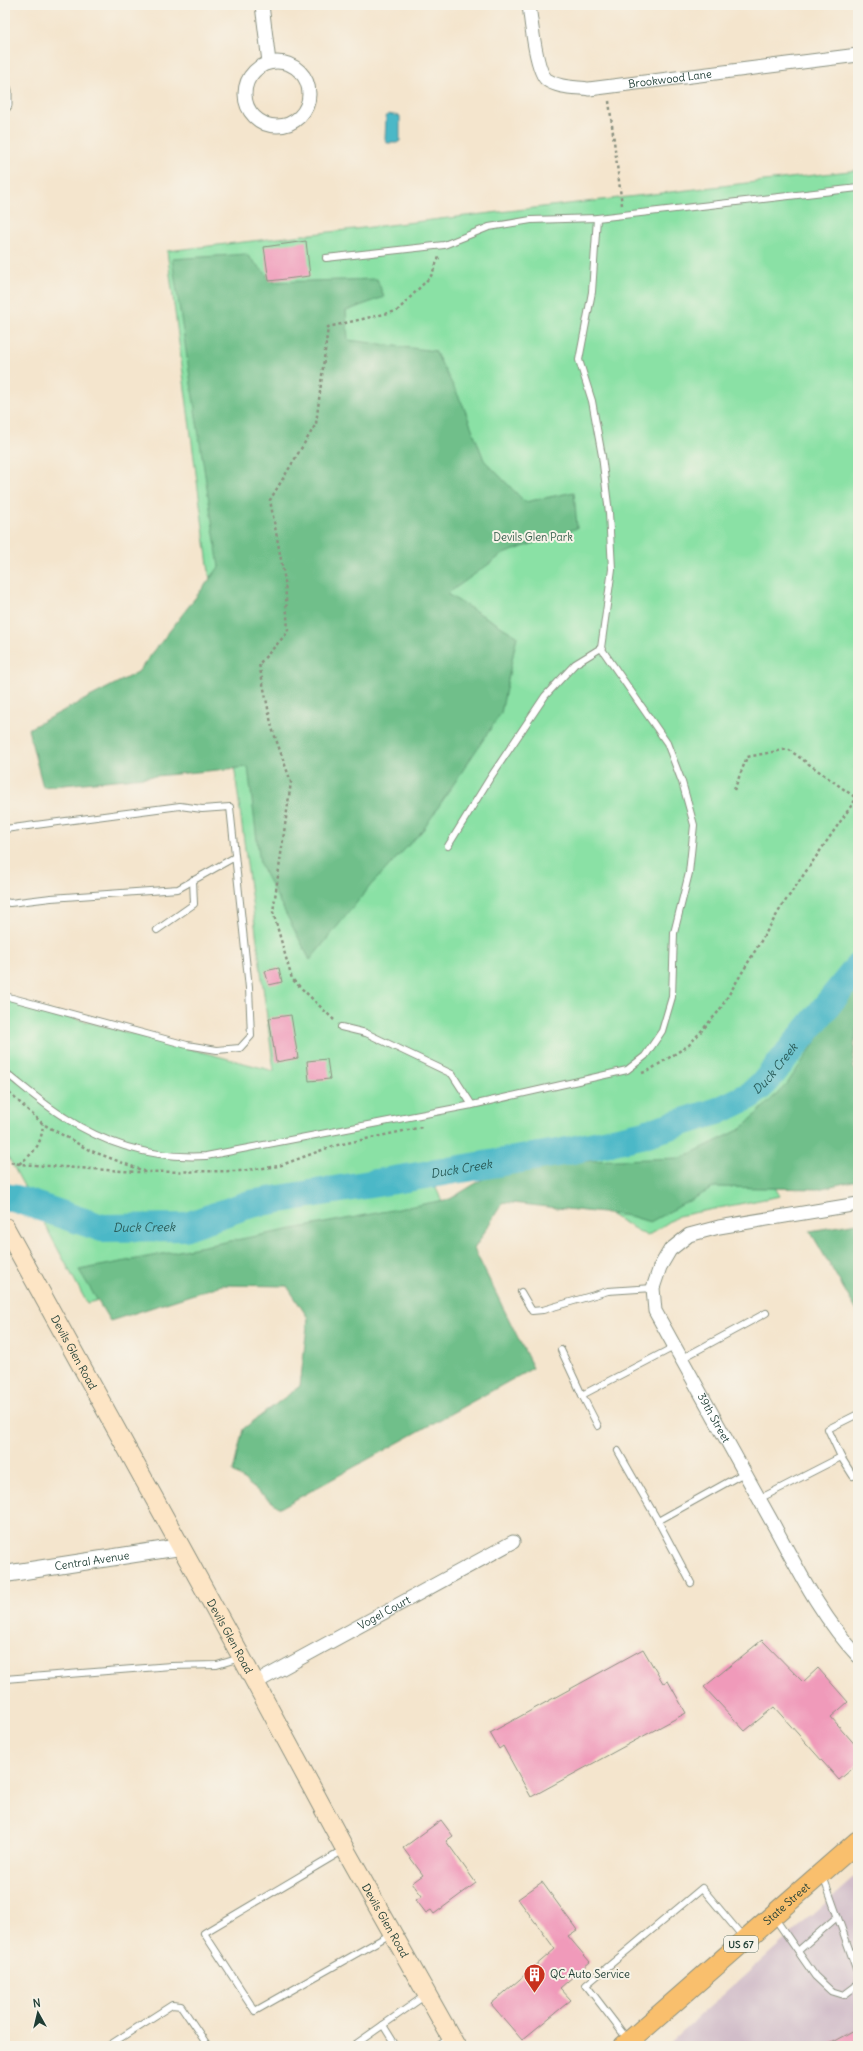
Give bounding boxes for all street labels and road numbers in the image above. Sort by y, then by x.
street label: Brookwood Lane [627,67,713,91]
street label: Devils Glen Road [48,1313,100,1392]
street label: 39th Street [695,1390,734,1445]
street label: Central Avenue [54,1548,130,1573]
street label: Vogel Court [355,1592,413,1633]
street label: Devils Glen Road [204,1597,256,1676]
street label: State Street [760,1879,813,1928]
street label: Devils Glen Road [359,1881,412,1961]
road number: US 67 [724,1936,758,1952]

